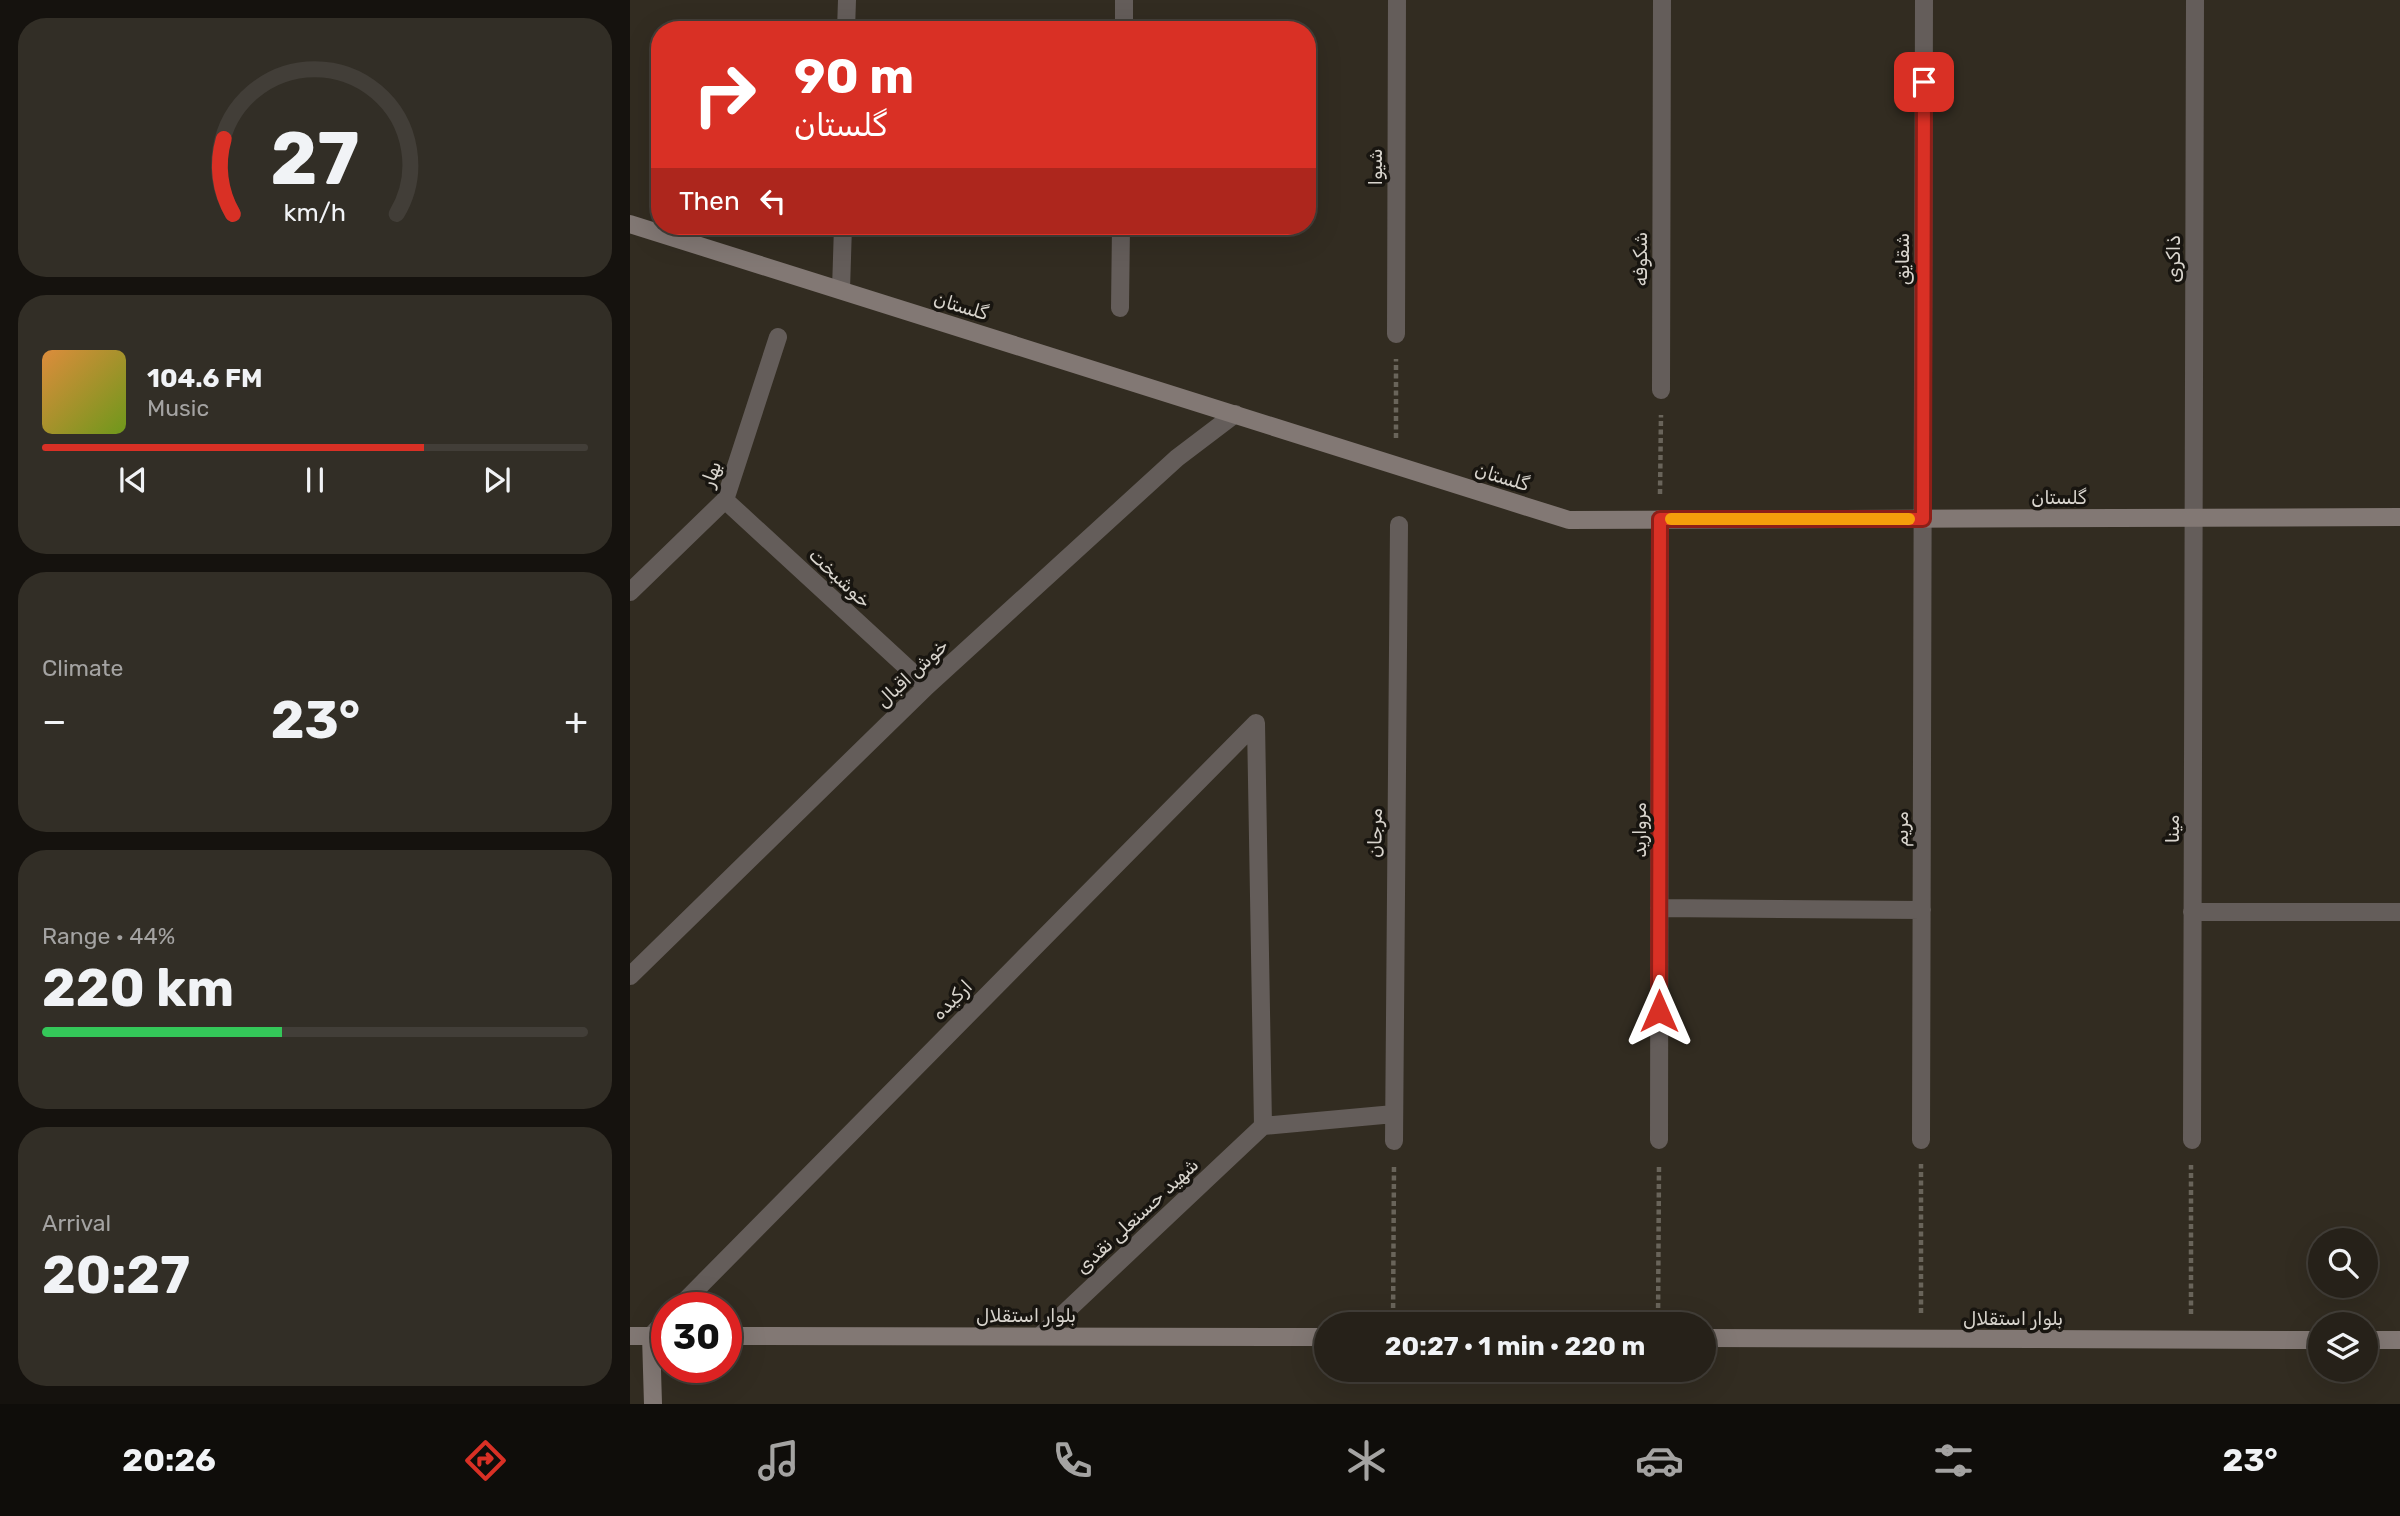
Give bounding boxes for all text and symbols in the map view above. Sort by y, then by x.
text: 90 m [794,47,914,105]
icon: right [679,49,770,140]
pin [1894,52,1954,112]
icon: arrive [1905,63,1943,101]
text: گلستان [794,106,887,144]
text: 27 [270,116,360,202]
street label: شیوا [1364,149,1387,185]
icon: left [754,182,792,220]
text: Then [679,186,740,217]
text: km/h [284,197,346,226]
street label: شکوفه [1629,232,1652,286]
street label: شقایق [1891,233,1914,285]
street label: ذاکری [2162,235,2185,283]
street label: گلستان [931,287,991,325]
text: 104.6 FM [147,363,262,394]
text: Music [147,394,209,422]
street label: بهار [695,458,726,491]
street label: گلستان [1472,458,1532,496]
icon: previous [114,461,152,499]
icon: pause [296,461,334,499]
icon: next [478,461,516,499]
street label: گلستان [2031,486,2087,509]
street label: خوشبخت [804,543,876,613]
street label: خوش اقبال [871,634,953,712]
text: Climate [42,654,123,682]
text: 23° [271,689,360,751]
text: − [42,698,67,744]
text: + [564,698,588,744]
street label: مروارید [1628,802,1651,858]
street label: مرجان [1363,808,1387,858]
street label: مریم [1890,811,1914,847]
street label: مینا [2161,815,2184,843]
text: Range · 44% [42,922,175,950]
text: 220 km [42,957,234,1019]
position arrow [1622,974,1696,1048]
street label: ارکیده [927,975,977,1025]
street label: شهید حسنعلی نقدی [1071,1153,1203,1279]
text: Arrival [42,1209,111,1237]
map controls [2308,1228,2378,1382]
button: search [2308,1228,2378,1298]
text: 20:27 [42,1244,190,1306]
speed limit sign: 30 [651,1292,742,1383]
street label: بلوار استقلال [976,1304,1076,1327]
street label: بلوار استقلال [1963,1307,2063,1330]
button: layers [2308,1312,2378,1382]
text: 20:27 · 1 min · 220 m [1385,1331,1645,1362]
icon: directions [461,1436,510,1485]
icon: music [754,1436,803,1485]
icon: phone [1048,1436,1097,1485]
icon: climate [1342,1436,1391,1485]
icon: car [1635,1436,1684,1485]
icon: filters [1929,1436,1978,1485]
text: 20:26 [122,1441,216,1479]
text: 23° [2223,1441,2278,1479]

